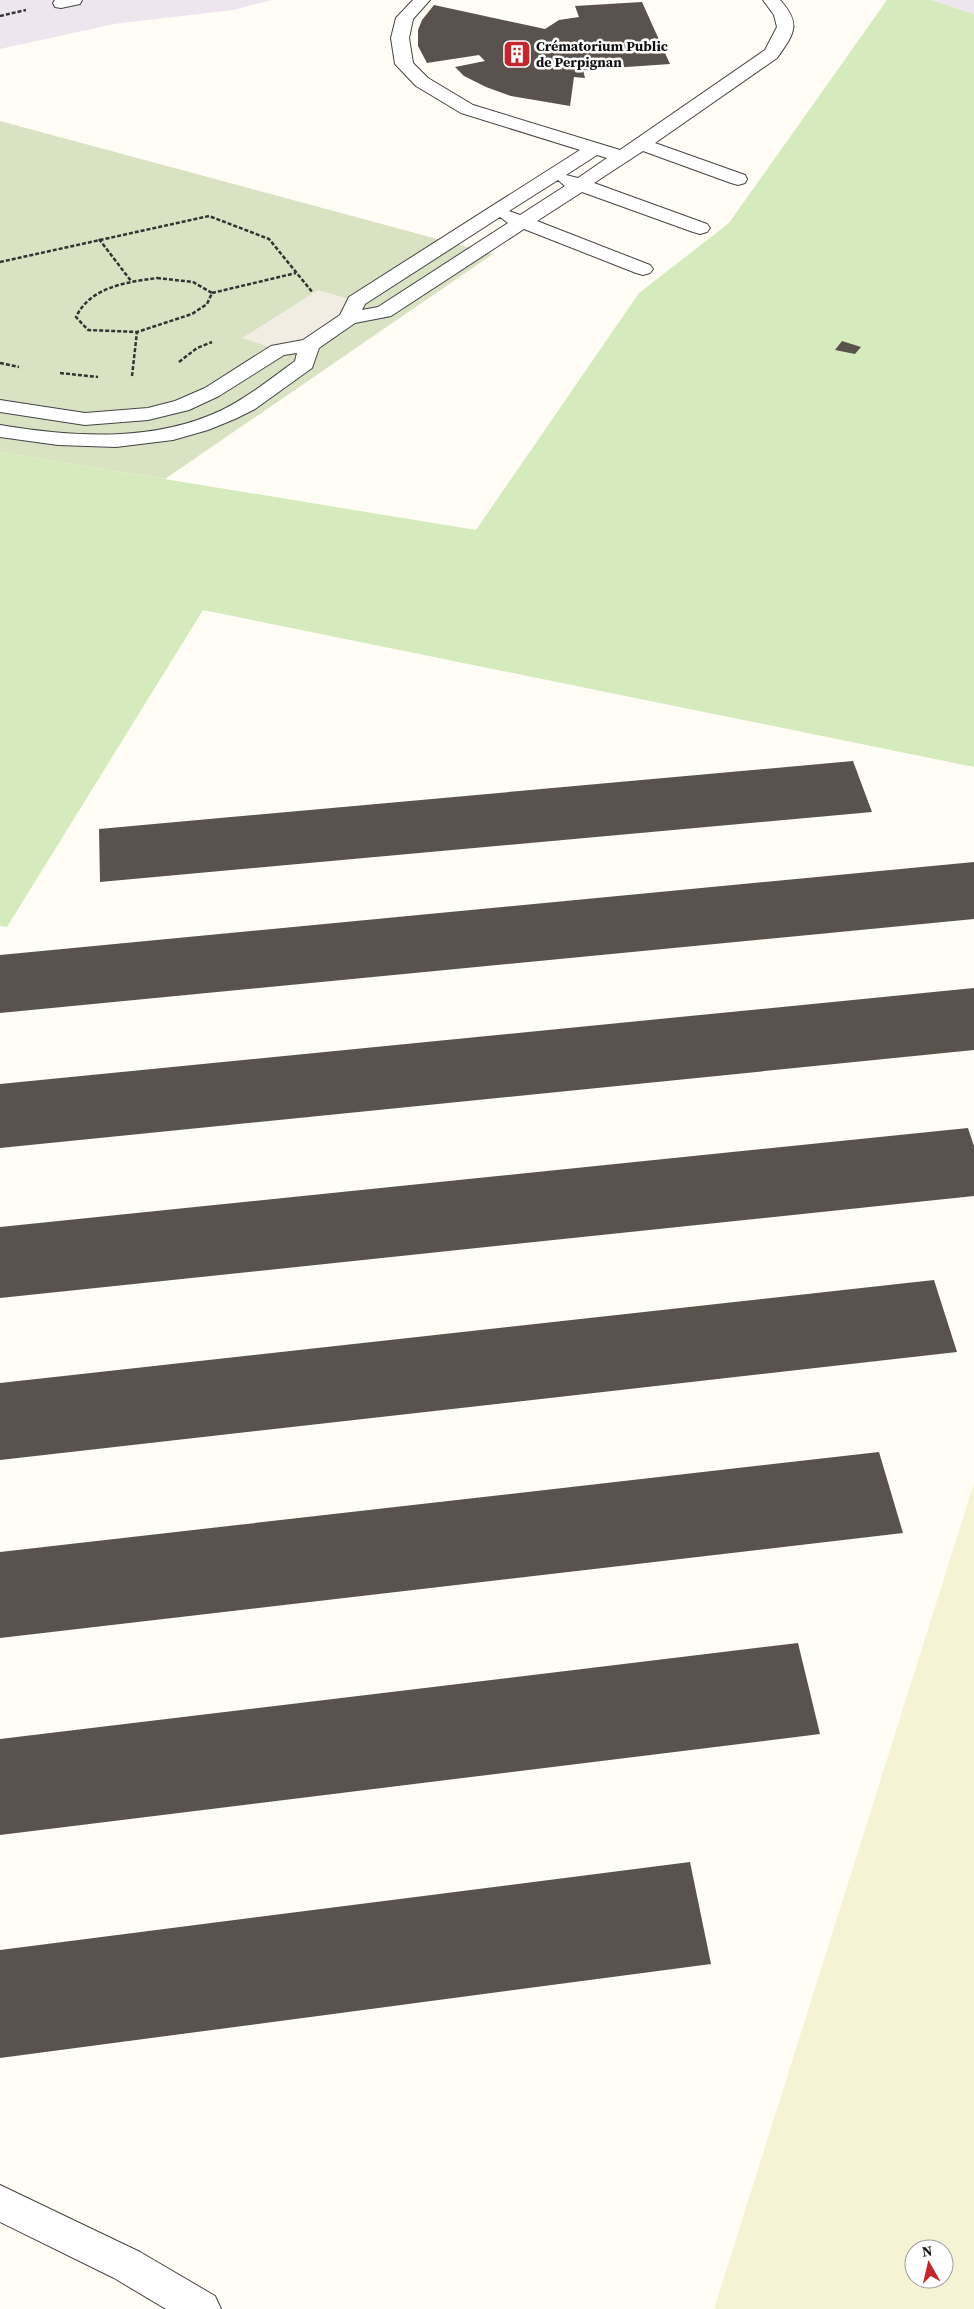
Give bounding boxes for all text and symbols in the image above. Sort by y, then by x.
place label: Crématorium Public de Perpignan [536,36,668,72]
building icon: Crématorium Public de Perpignan [502,39,532,69]
north arrow [904,2239,954,2289]
text: N [921,2241,934,2262]

